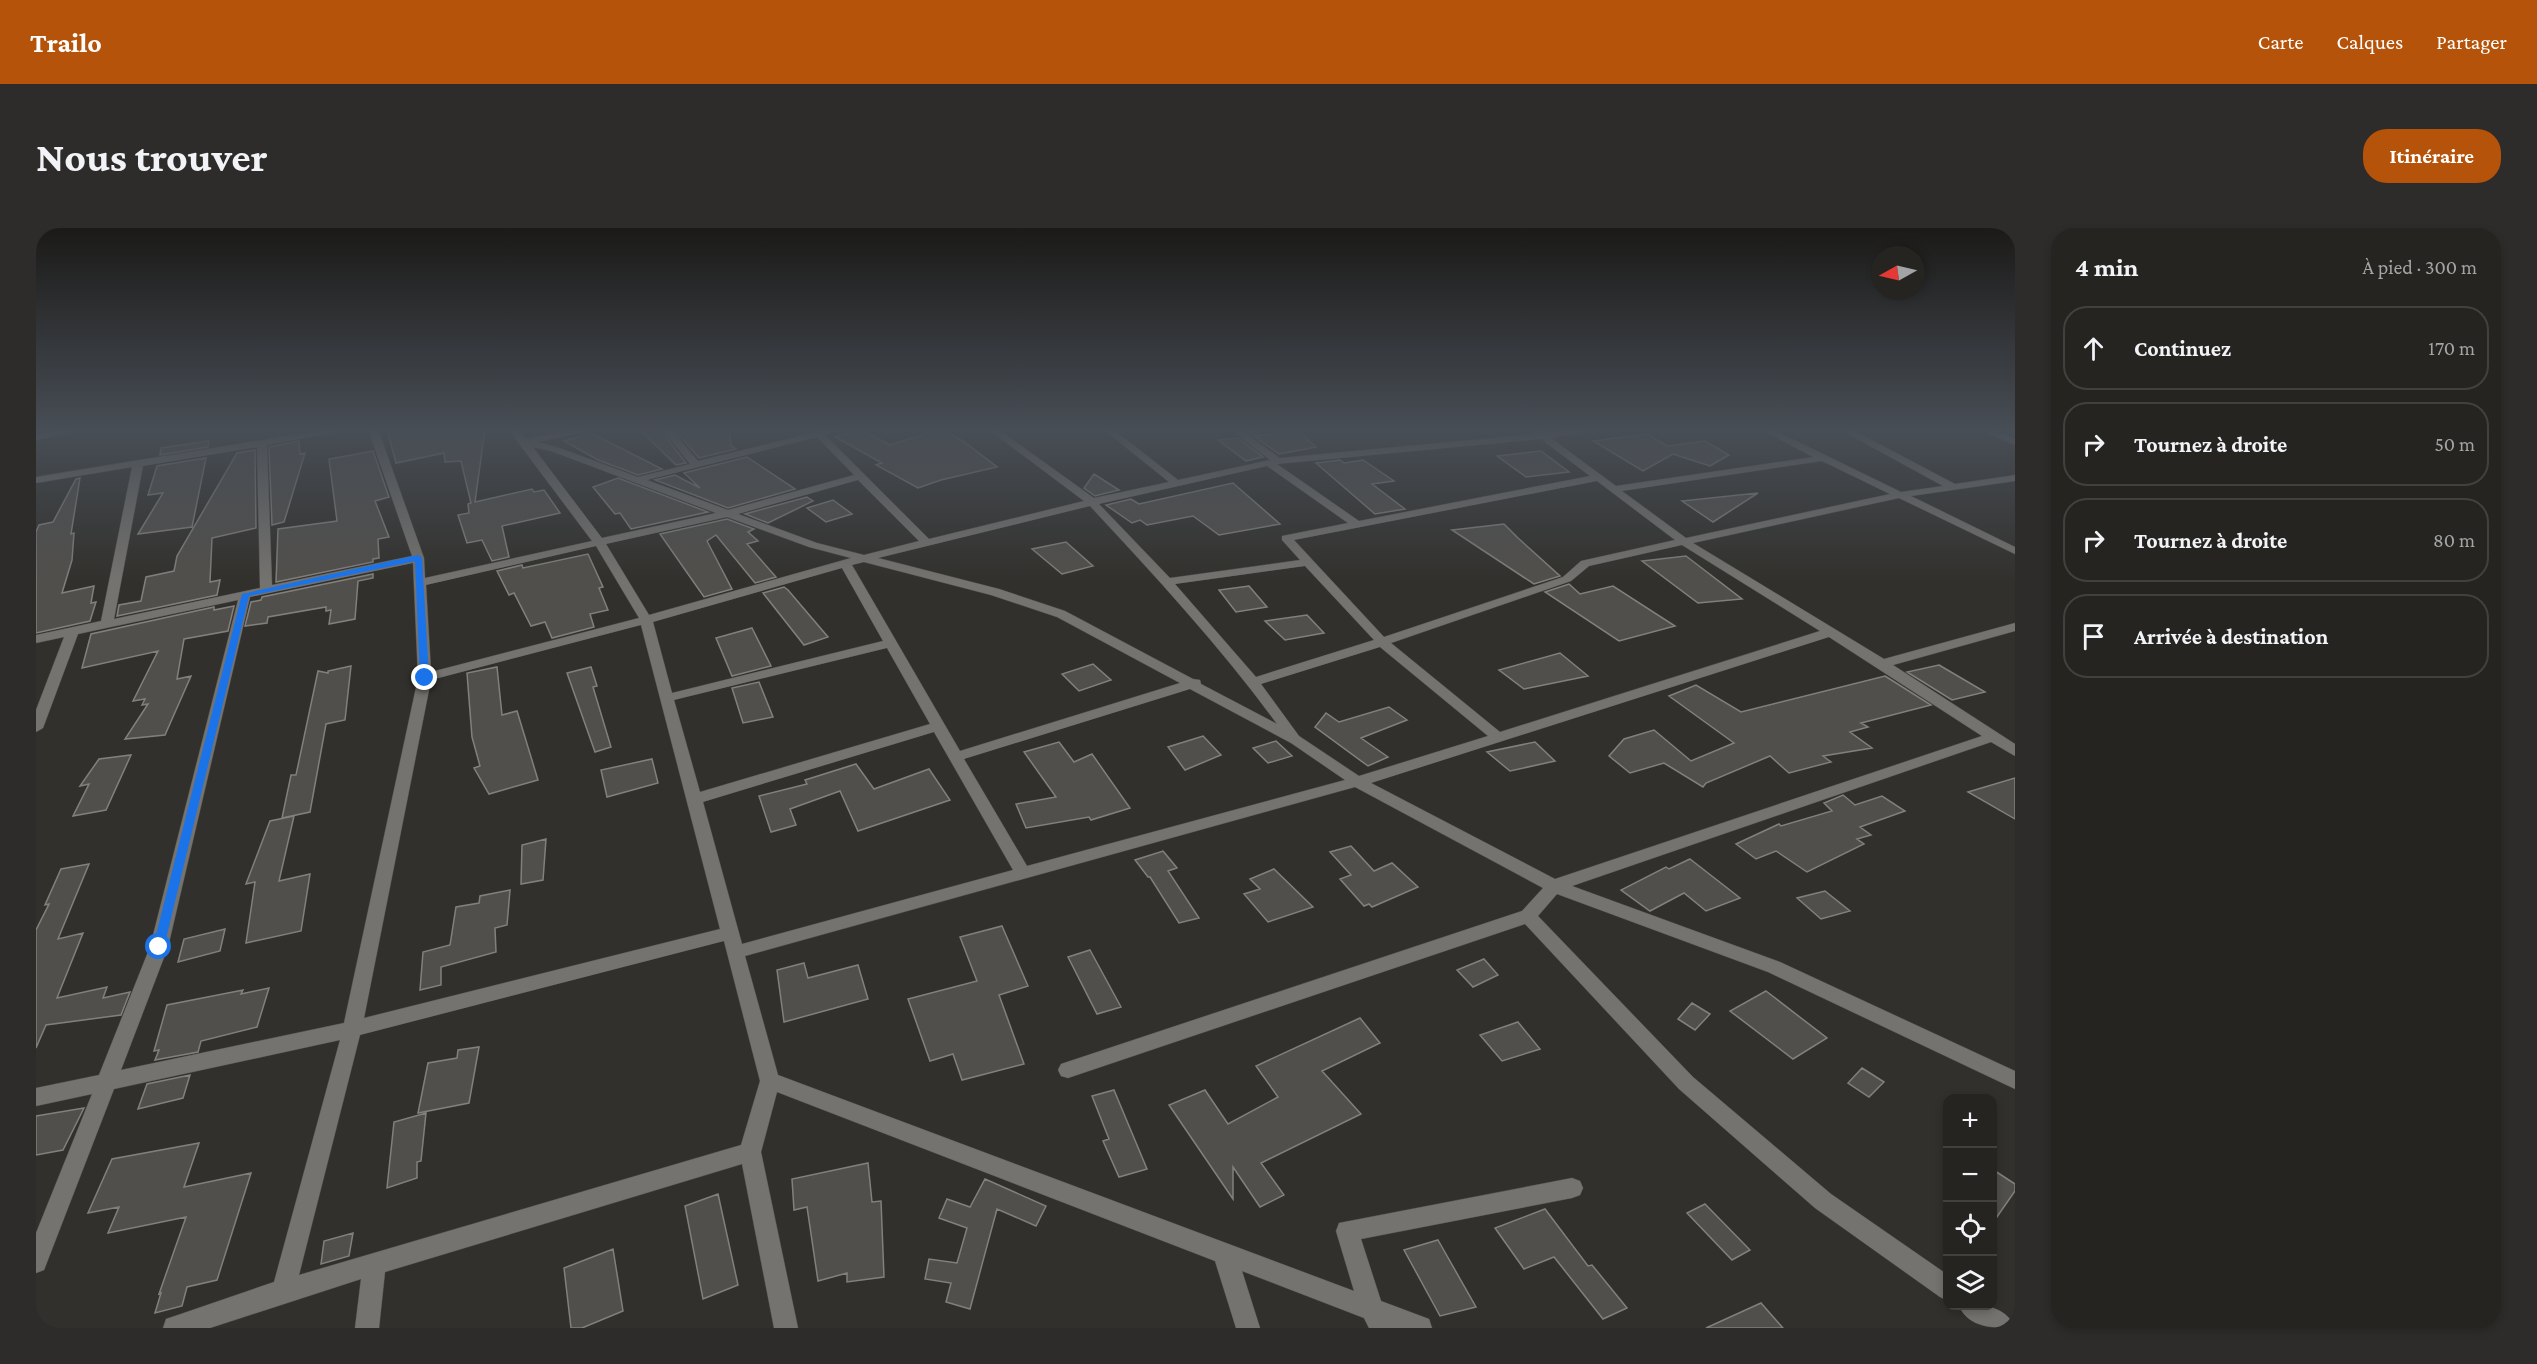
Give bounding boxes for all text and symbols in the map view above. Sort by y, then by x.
text: Trailo [30,27,102,58]
text: Carte [2258,30,2303,54]
text: Calques [2336,30,2403,54]
text: Partager [2436,30,2507,54]
button: Itinéraire [2363,129,2501,183]
text: Nous trouver [36,133,268,180]
north arrow [1871,246,1925,300]
text: 4 min [2075,253,2139,282]
text: À pied · 300 m [2363,256,2477,278]
icon: ahead [2077,332,2110,365]
text: Continuez [2134,336,2231,361]
text: 170 m [2428,337,2475,359]
icon: right [2077,428,2110,461]
text: Tournez à droite [2134,432,2287,457]
text: 50 m [2434,433,2475,455]
icon: right [2077,524,2110,557]
text: Tournez à droite [2134,528,2287,553]
text: 80 m [2433,529,2475,551]
icon: arrive [2077,620,2110,653]
text: Arrivée à destination [2134,624,2328,649]
route end [411,664,437,690]
route start [145,933,171,959]
map controls [1943,1094,1997,1310]
button: + [1943,1094,1997,1148]
button: − [1943,1148,1997,1202]
button: locate [1943,1202,1997,1256]
button: layers [1943,1256,1997,1310]

